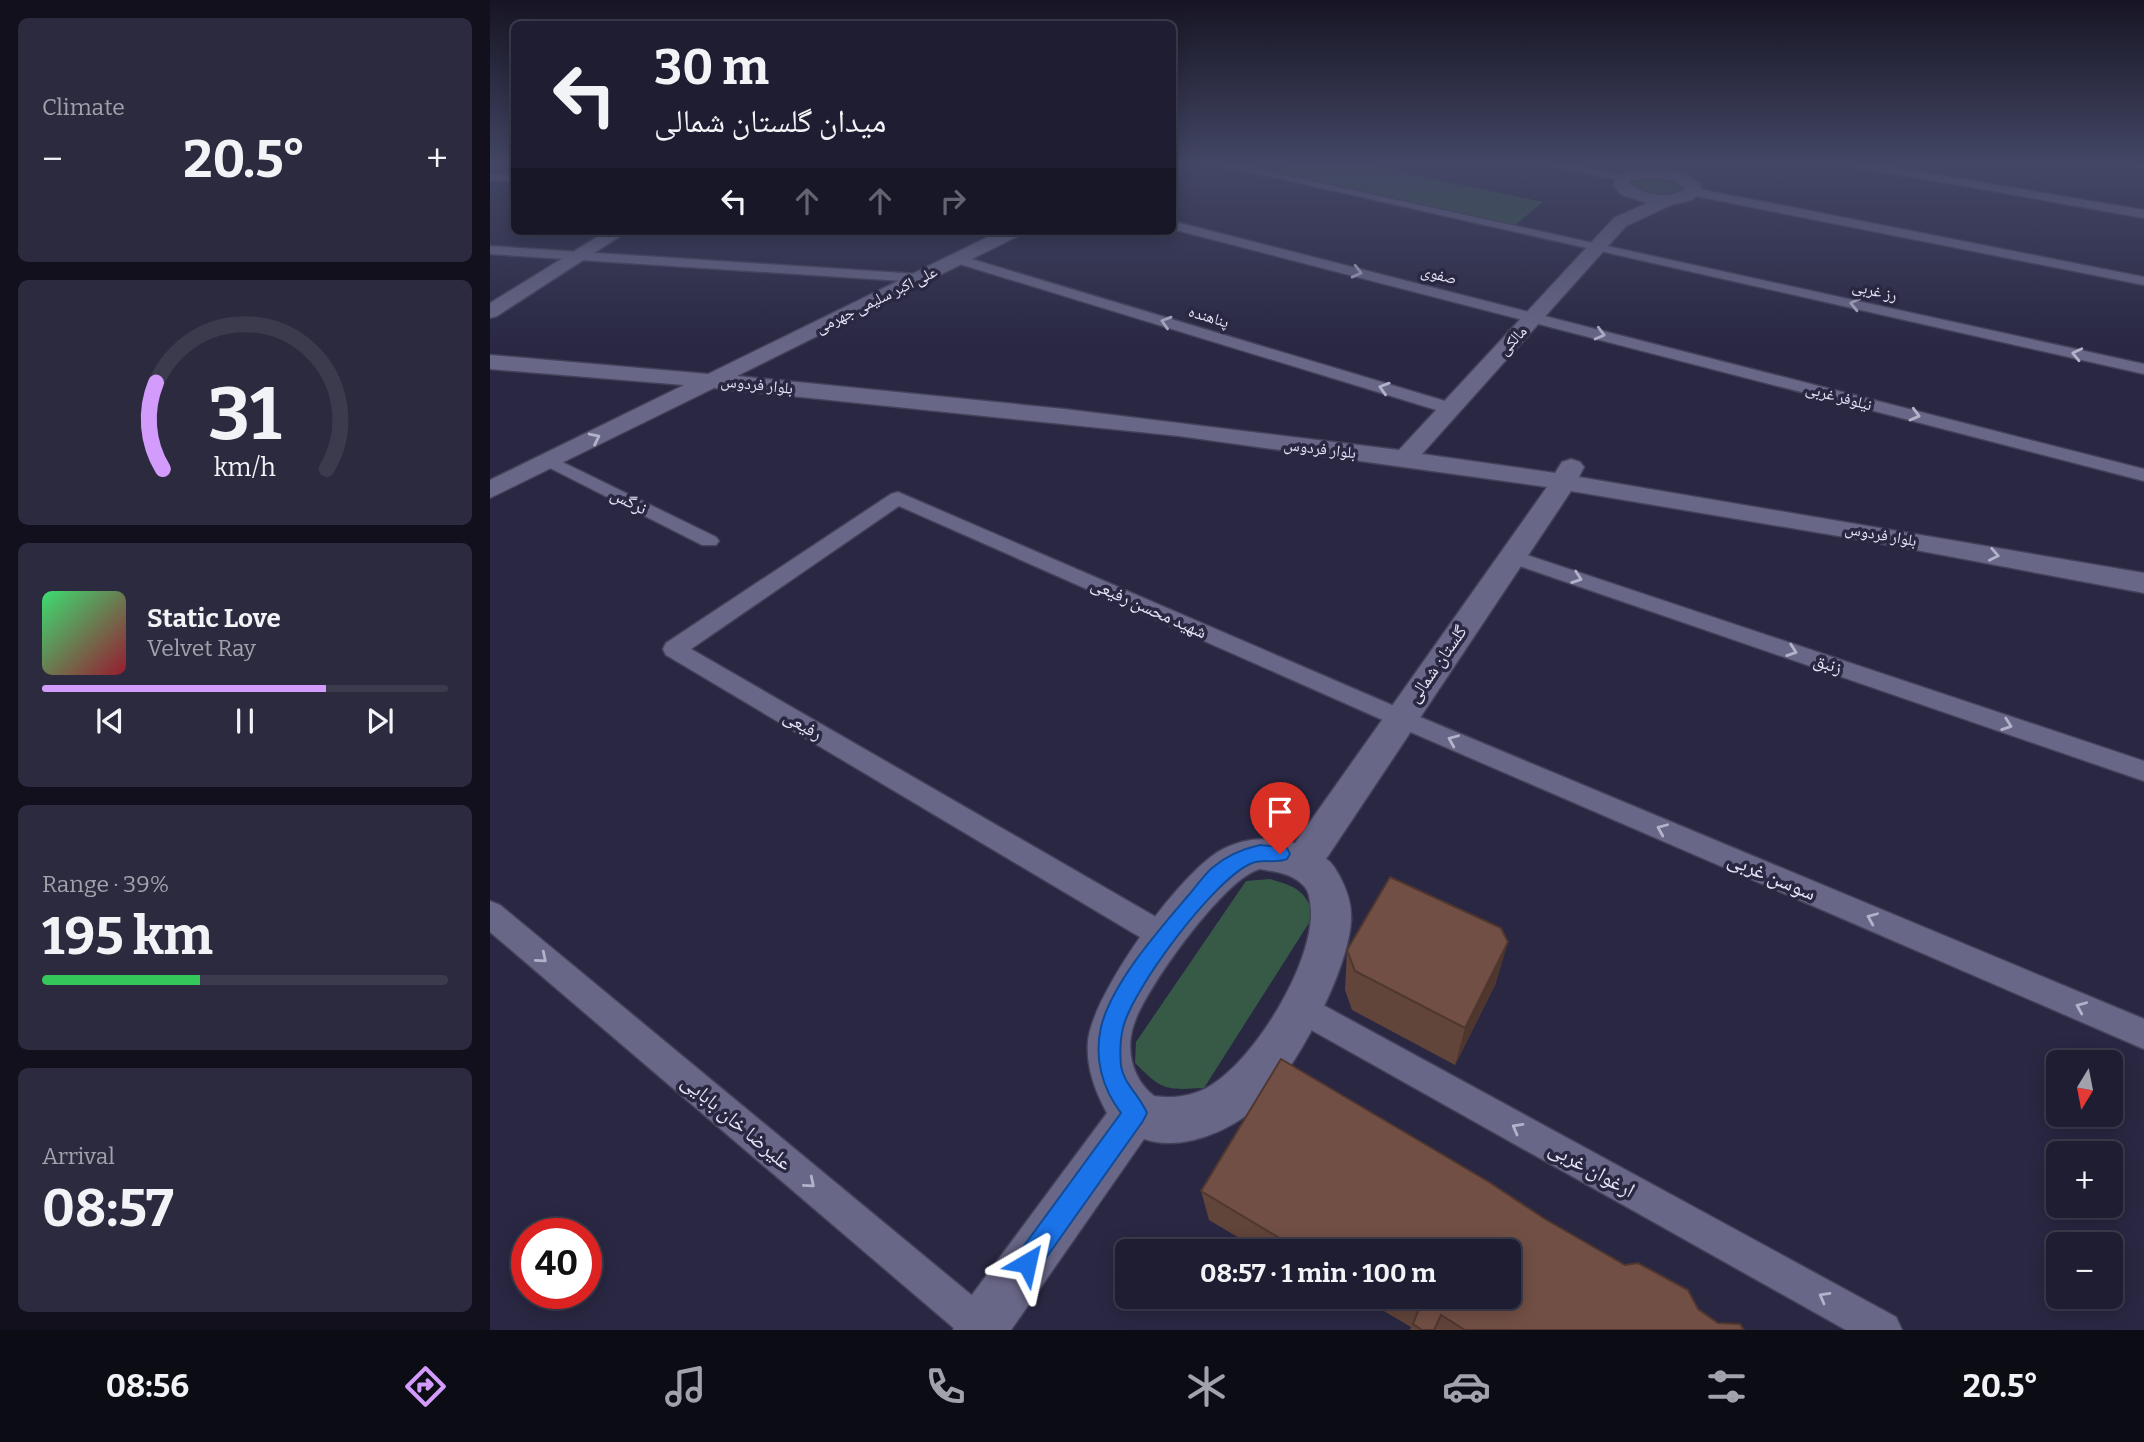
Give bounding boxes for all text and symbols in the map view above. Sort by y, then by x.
text: 30 m [654,38,769,97]
icon: left [539,49,630,140]
text: Climate [42,93,125,121]
text: میدان گلستان شمالی [654,102,886,140]
text: 20.5° [183,128,306,191]
text: − [42,136,63,182]
text: + [426,136,448,182]
icon: left [715,182,753,220]
icon: ahead [788,182,826,220]
icon: ahead [861,182,899,220]
icon: right [934,182,972,220]
street label: صفوی [1419,261,1459,289]
street label: علی اکبر سلیمی جهرمی [812,262,941,338]
one-way arrow [1351,264,1363,278]
street label: رز غربی [1850,276,1899,306]
one-way arrow [1849,298,1861,312]
street label: پناهنده [1186,301,1232,332]
one-way arrow [1161,315,1173,330]
street label: مالکی [1494,322,1531,360]
one-way arrow [1594,325,1606,340]
one-way arrow [2071,347,2083,362]
text: 31 [208,371,282,458]
street label: بلوار فردوس [720,371,794,399]
street label: نیلوفر غربی [1803,379,1874,415]
one-way arrow [1378,381,1390,396]
one-way arrow [1909,407,1921,422]
one-way arrow [588,433,600,447]
street label: بلوار فردوس [1283,435,1357,463]
text: km/h [214,452,276,482]
street label: نرگس [607,483,651,519]
street label: بلوار فردوس [1843,519,1918,551]
one-way arrow [1988,547,2000,562]
one-way arrow [1570,570,1582,584]
street label: شهید محسن رفیعی [1088,573,1210,643]
text: Static Love [147,603,281,634]
street label: گلستان شمالی [1402,621,1472,707]
text: Velvet Ray [147,634,256,662]
one-way arrow [1785,643,1798,657]
street label: زنبق [1811,649,1845,679]
icon: previous [91,702,129,740]
icon: pause [226,702,264,740]
icon: next [361,702,399,740]
street label: رفیعی [780,705,826,745]
one-way arrow [2001,716,2013,731]
one-way arrow [1448,735,1460,749]
pin [1250,782,1310,854]
icon: arrive [1261,793,1299,831]
one-way arrow [1657,823,1670,837]
street label: سوسن غربی [1724,846,1820,906]
text: Range · 39% [42,870,169,898]
text: 195 km [42,905,213,968]
one-way arrow [1866,912,1879,926]
one-way arrow [534,950,547,962]
one-way arrow [2076,1001,2088,1015]
north arrow [2046,1050,2123,1127]
map controls [2046,1050,2123,1309]
street label: علیرضا خان بابایی [676,1068,798,1176]
one-way arrow [1512,1123,1525,1136]
street label: ارغوان غربی [1544,1135,1640,1203]
button: + [2046,1141,2123,1218]
text: Arrival [42,1142,115,1170]
one-way arrow [802,1175,815,1187]
text: 08:57 [42,1177,174,1240]
speed limit sign: 40 [511,1218,602,1309]
position arrow [990,1226,1064,1300]
button: − [2046,1232,2123,1309]
text: 08:57 · 1 min · 100 m [1200,1258,1436,1289]
one-way arrow [1818,1292,1831,1305]
icon: directions [401,1362,450,1411]
icon: music [661,1362,710,1411]
icon: phone [921,1362,970,1411]
icon: climate [1182,1362,1231,1411]
icon: car [1442,1362,1491,1411]
icon: filters [1702,1362,1751,1411]
text: 08:56 [106,1367,189,1405]
text: 20.5° [1963,1367,2038,1405]

